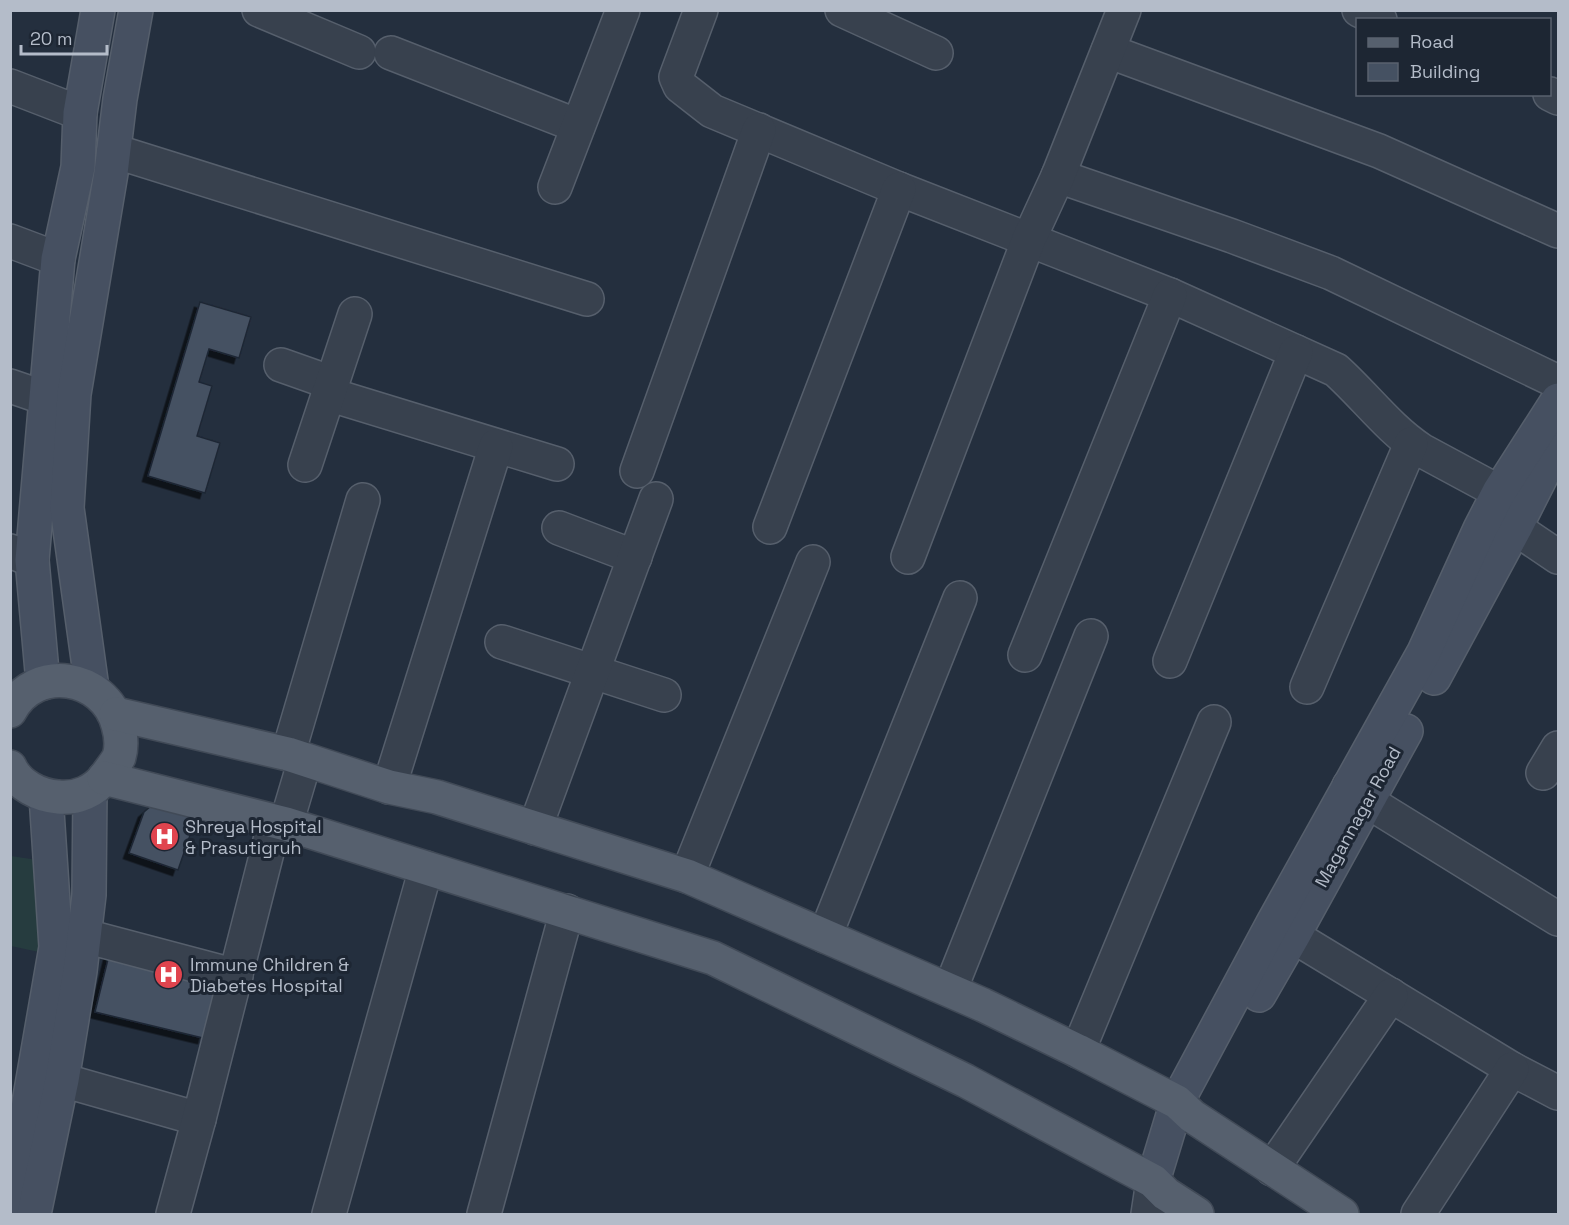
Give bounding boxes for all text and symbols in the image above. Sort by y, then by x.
scale bar [21,18,106,56]
legend [1356,18,1551,96]
text: 20 m [30,27,73,50]
text: Road [1410,30,1454,53]
text: Building [1410,60,1480,83]
street label: Magannagar Road [1309,742,1406,891]
place label: Shreya Hospital & Prasutigruh [185,815,322,859]
hospital icon: Shreya Hospital & Prasutigruh [148,821,180,853]
place label: Immune Children & Diabetes Hospital [190,953,349,997]
hospital icon: Immune Children & Diabetes Hospital [153,959,185,991]

